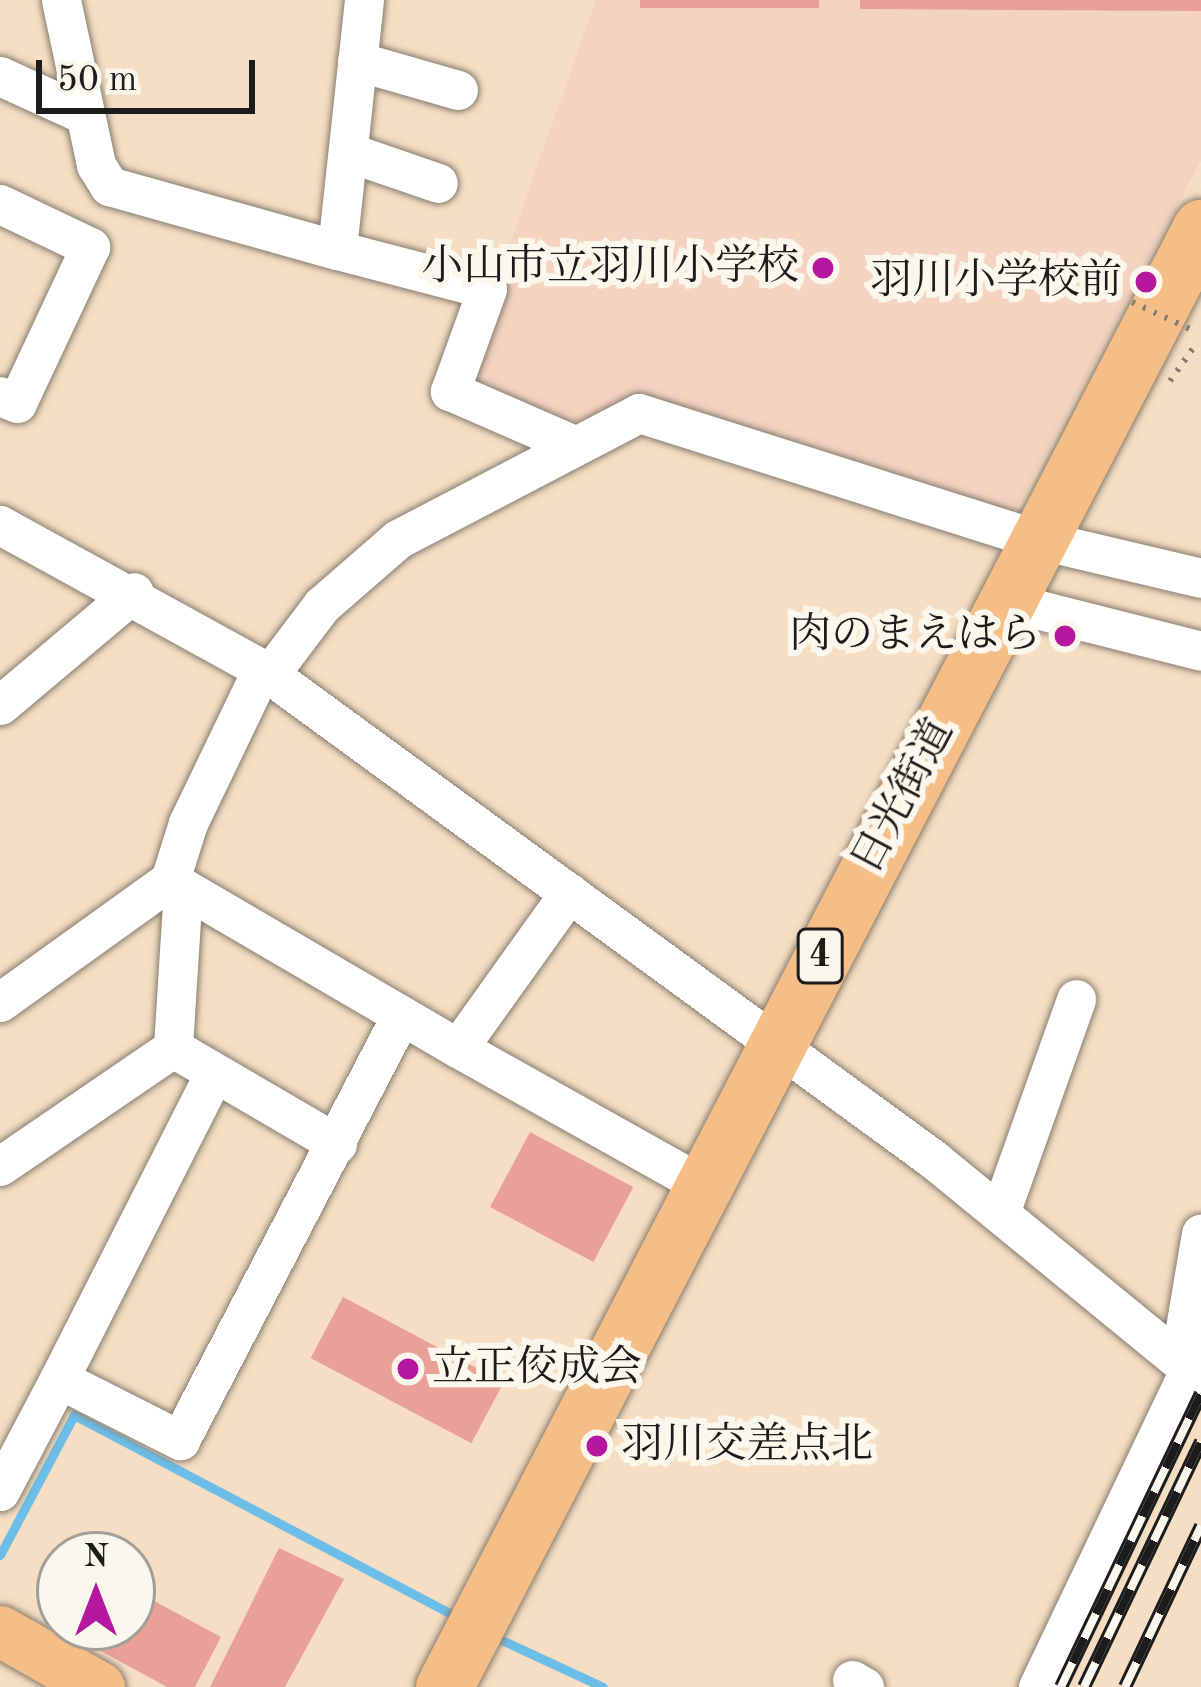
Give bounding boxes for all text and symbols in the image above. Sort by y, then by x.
scale bar [42,36,261,110]
text: 50 m [57,63,137,99]
place label: 小山市立羽川小学校 [421,243,799,293]
marker: 小山市立羽川小学校 [810,255,836,281]
place label: 羽川小学校前 [870,257,1122,307]
marker: 羽川小学校前 [1133,269,1159,295]
place label: 肉のまえはら [789,611,1041,661]
marker: 肉のまえはら [1052,623,1078,649]
street label: 日光街道 [842,711,966,883]
road number: 4 [796,923,844,989]
place label: 立正佼成会 [432,1344,642,1394]
marker: 立正佼成会 [395,1356,421,1382]
place label: 羽川交差点北 [621,1421,873,1471]
marker: 羽川交差点北 [584,1433,610,1459]
north arrow [36,1531,156,1651]
text: N [83,1541,109,1574]

